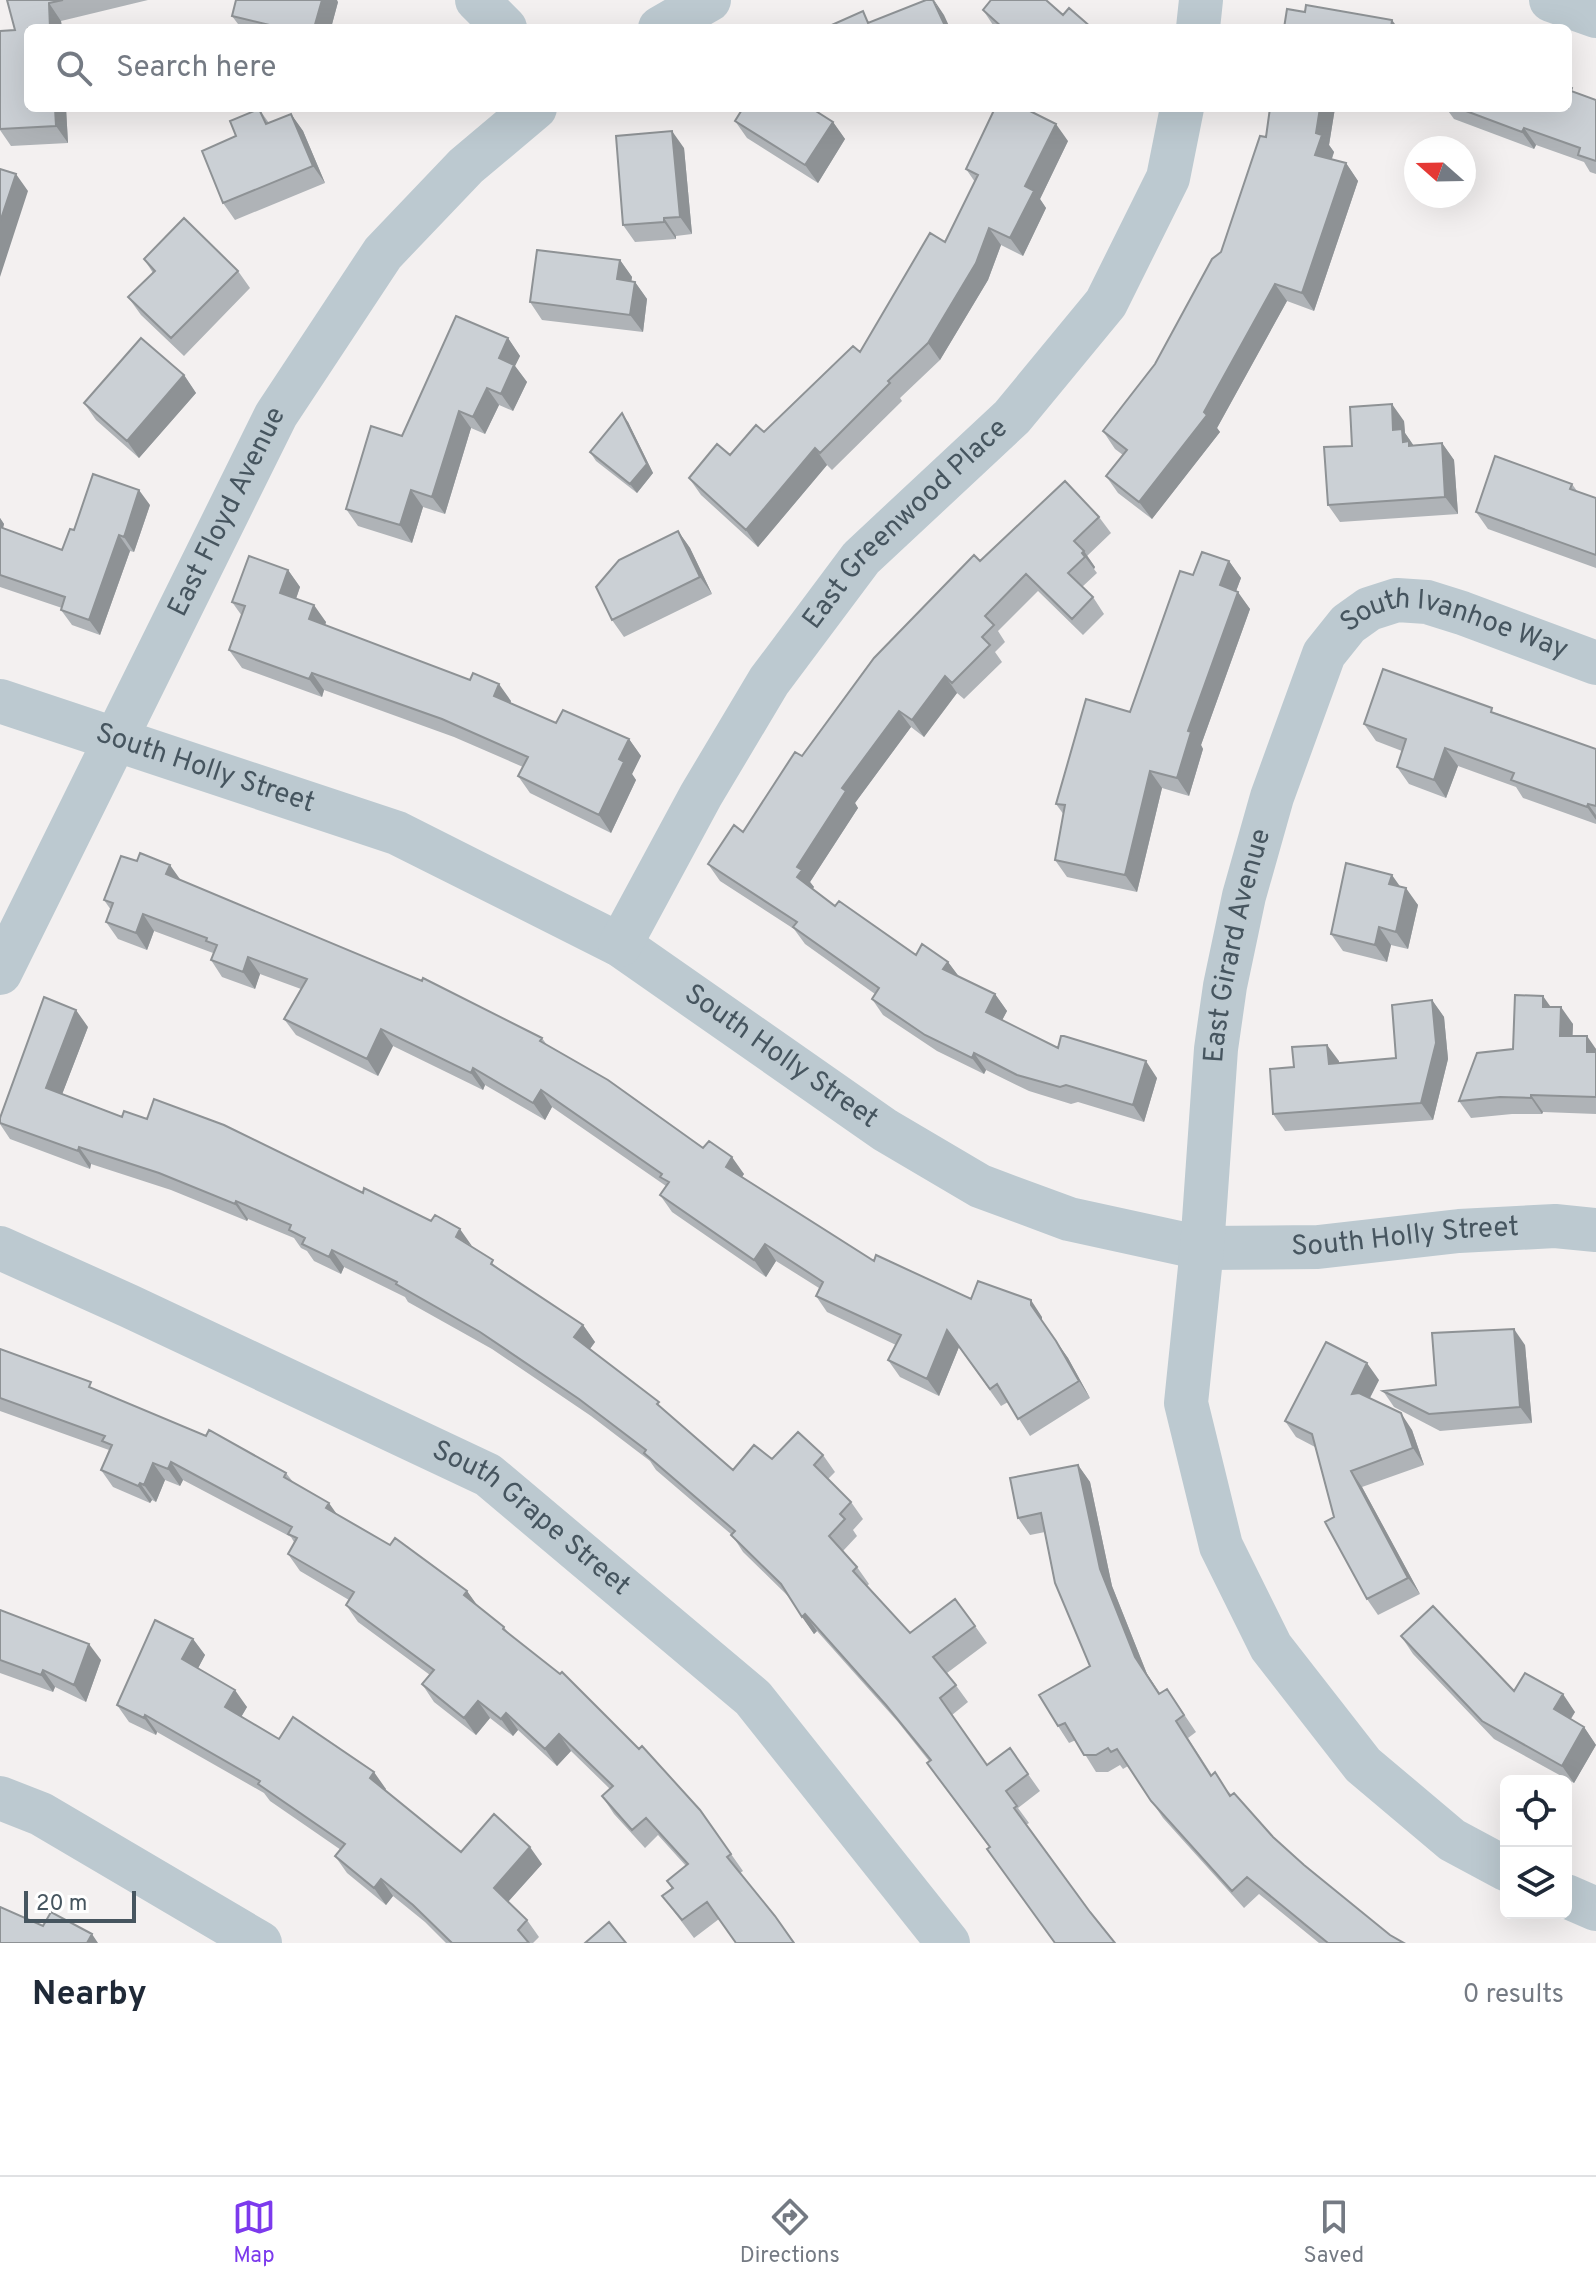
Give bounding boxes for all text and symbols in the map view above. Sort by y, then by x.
search box [24,24,1572,112]
icon: search [52,46,96,90]
text: Search here [116,50,276,87]
north arrow [1404,136,1476,208]
street label: East Floyd Avenue [161,401,295,623]
street label: East Greenwood Place [795,411,1016,637]
street label: South Ivanhoe Way [1334,582,1573,669]
street label: South Holly Street [91,716,319,822]
street label: East Girard Avenue [1197,825,1280,1064]
street label: South Holly Street [677,977,885,1137]
street label: South Holly Street [1291,1210,1520,1265]
street label: South Grape Street [426,1433,637,1604]
map controls [1500,1775,1572,1919]
button: locate [1500,1775,1572,1847]
button: layers [1500,1847,1572,1919]
scale bar [24,1887,136,1923]
text: 20 m [36,1891,87,1918]
text: Nearby [32,1974,147,2017]
text: 0 results [1463,1979,1564,2012]
tab: Map [232,2195,276,2270]
tab: Directions [740,2195,840,2270]
tab: Saved [1304,2195,1364,2270]

